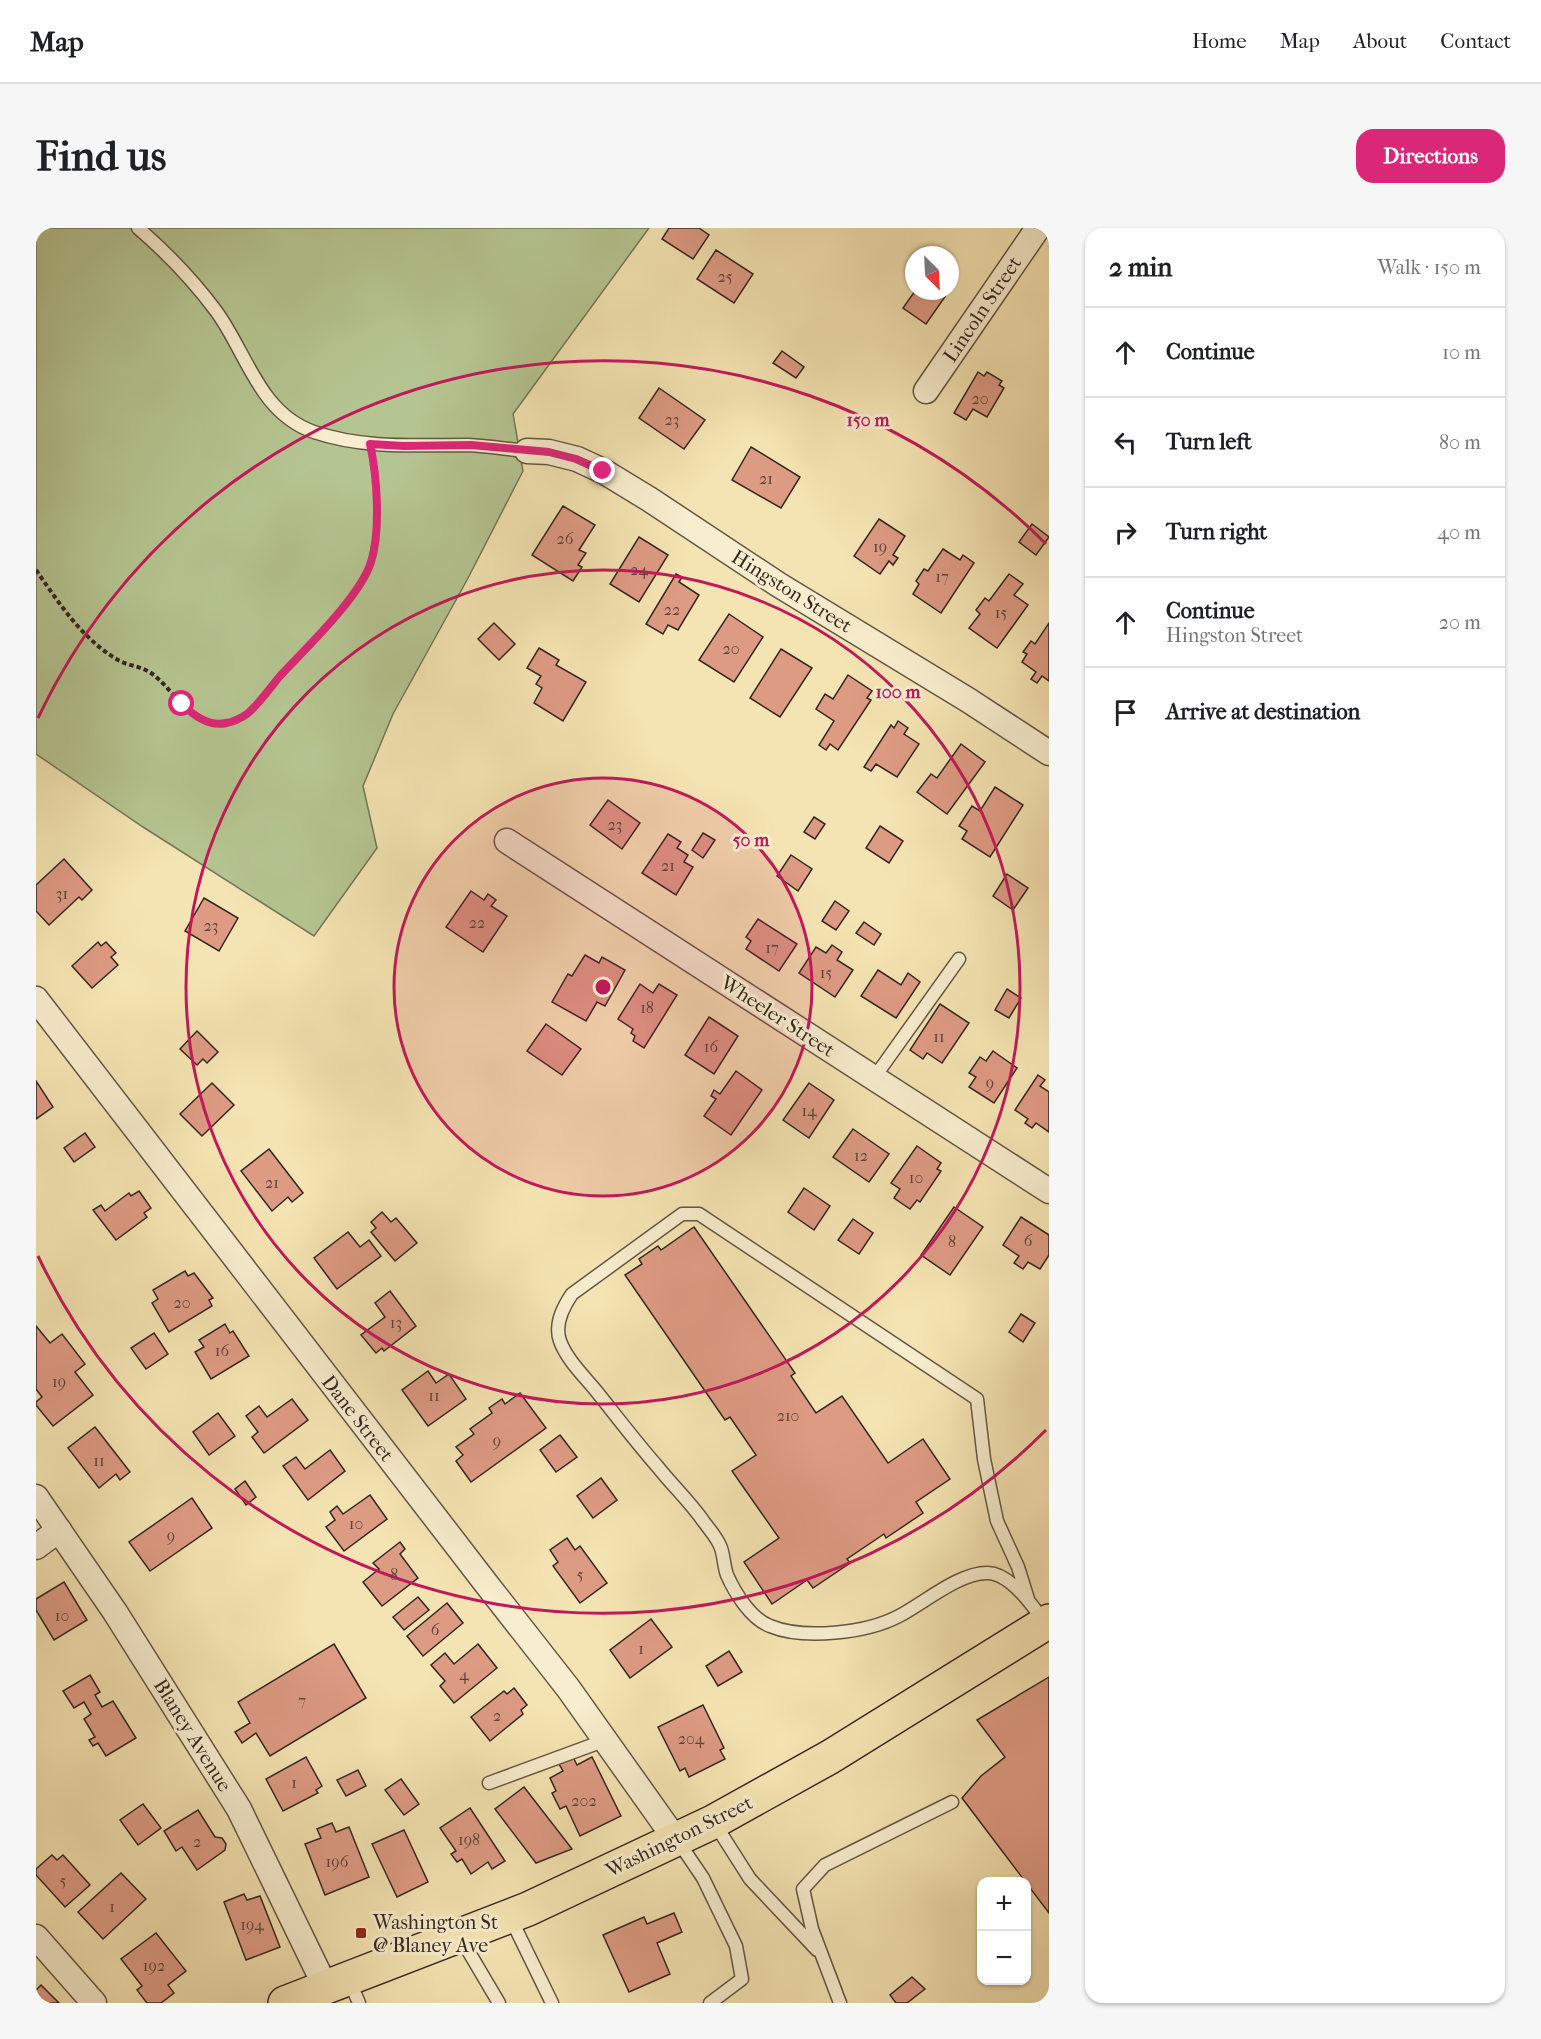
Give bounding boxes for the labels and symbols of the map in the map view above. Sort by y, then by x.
north arrow [905,246,959,300]
street label: Lincoln Street [939,252,1026,366]
house number: 25 [717,267,733,286]
house number: 20 [971,389,989,408]
house number: 23 [665,410,679,429]
text: 150 m [847,410,890,431]
route end [589,457,615,483]
house number: 21 [759,469,773,488]
house number: 26 [557,529,574,548]
house number: 19 [873,537,887,556]
street label: Hingston Street [727,545,856,638]
house number: 24 [630,560,648,579]
house number: 17 [935,567,949,586]
house number: 22 [664,600,680,619]
house number: 15 [995,603,1007,622]
house number: 20 [722,639,740,658]
text: 100 m [875,682,922,703]
route start [168,690,194,716]
house number: 23 [608,815,622,834]
text: 50 m [733,830,770,851]
house number: 21 [661,856,675,875]
house number: 31 [56,884,68,903]
house number: 22 [469,913,485,932]
house number: 23 [204,916,218,935]
house number: 17 [765,938,779,957]
house number: 15 [820,963,832,982]
street label: Wheeler Street [716,970,839,1062]
centre of rings [593,977,613,997]
house number: 18 [640,998,654,1017]
house number: 11 [933,1027,945,1046]
house number: 16 [704,1037,718,1056]
house number: 9 [986,1073,994,1092]
house number: 14 [801,1101,817,1120]
house number: 12 [854,1146,868,1165]
house number: 10 [909,1168,923,1187]
house number: 21 [265,1173,279,1192]
house number: 6 [1024,1231,1033,1250]
house number: 8 [948,1232,956,1251]
house number: 20 [173,1293,191,1312]
house number: 13 [390,1313,402,1332]
house number: 16 [215,1341,229,1360]
street label: Dane Street [317,1371,398,1466]
house number: 19 [52,1372,66,1391]
house number: 11 [428,1386,440,1405]
house number: 210 [777,1406,799,1425]
house number: 9 [493,1431,501,1450]
house number: 11 [93,1451,105,1470]
house number: 10 [349,1514,363,1533]
house number: 9 [167,1526,175,1545]
house number: 8 [390,1565,398,1584]
house number: 5 [577,1565,584,1584]
house number: 10 [55,1606,69,1625]
house number: 6 [431,1620,440,1639]
house number: 1 [638,1639,644,1658]
house number: 4 [459,1665,469,1684]
street label: Blaney Avenue [149,1675,236,1796]
house number: 7 [298,1691,306,1710]
house number: 2 [493,1706,501,1725]
house number: 204 [678,1729,705,1748]
house number: 1 [291,1773,297,1792]
house number: 202 [571,1791,597,1810]
street label: Washington Street [601,1791,756,1882]
house number: 198 [458,1830,480,1849]
house number: 2 [193,1832,201,1851]
house number: 196 [326,1852,349,1871]
house number: 5 [60,1871,67,1890]
house number: 1 [109,1897,115,1916]
place label: Washington St @ Blaney Ave [372,1911,498,1957]
house number: 194 [240,1915,264,1934]
marker: Washington St @ Blaney Ave [354,1926,368,1940]
house number: 192 [143,1956,165,1975]

